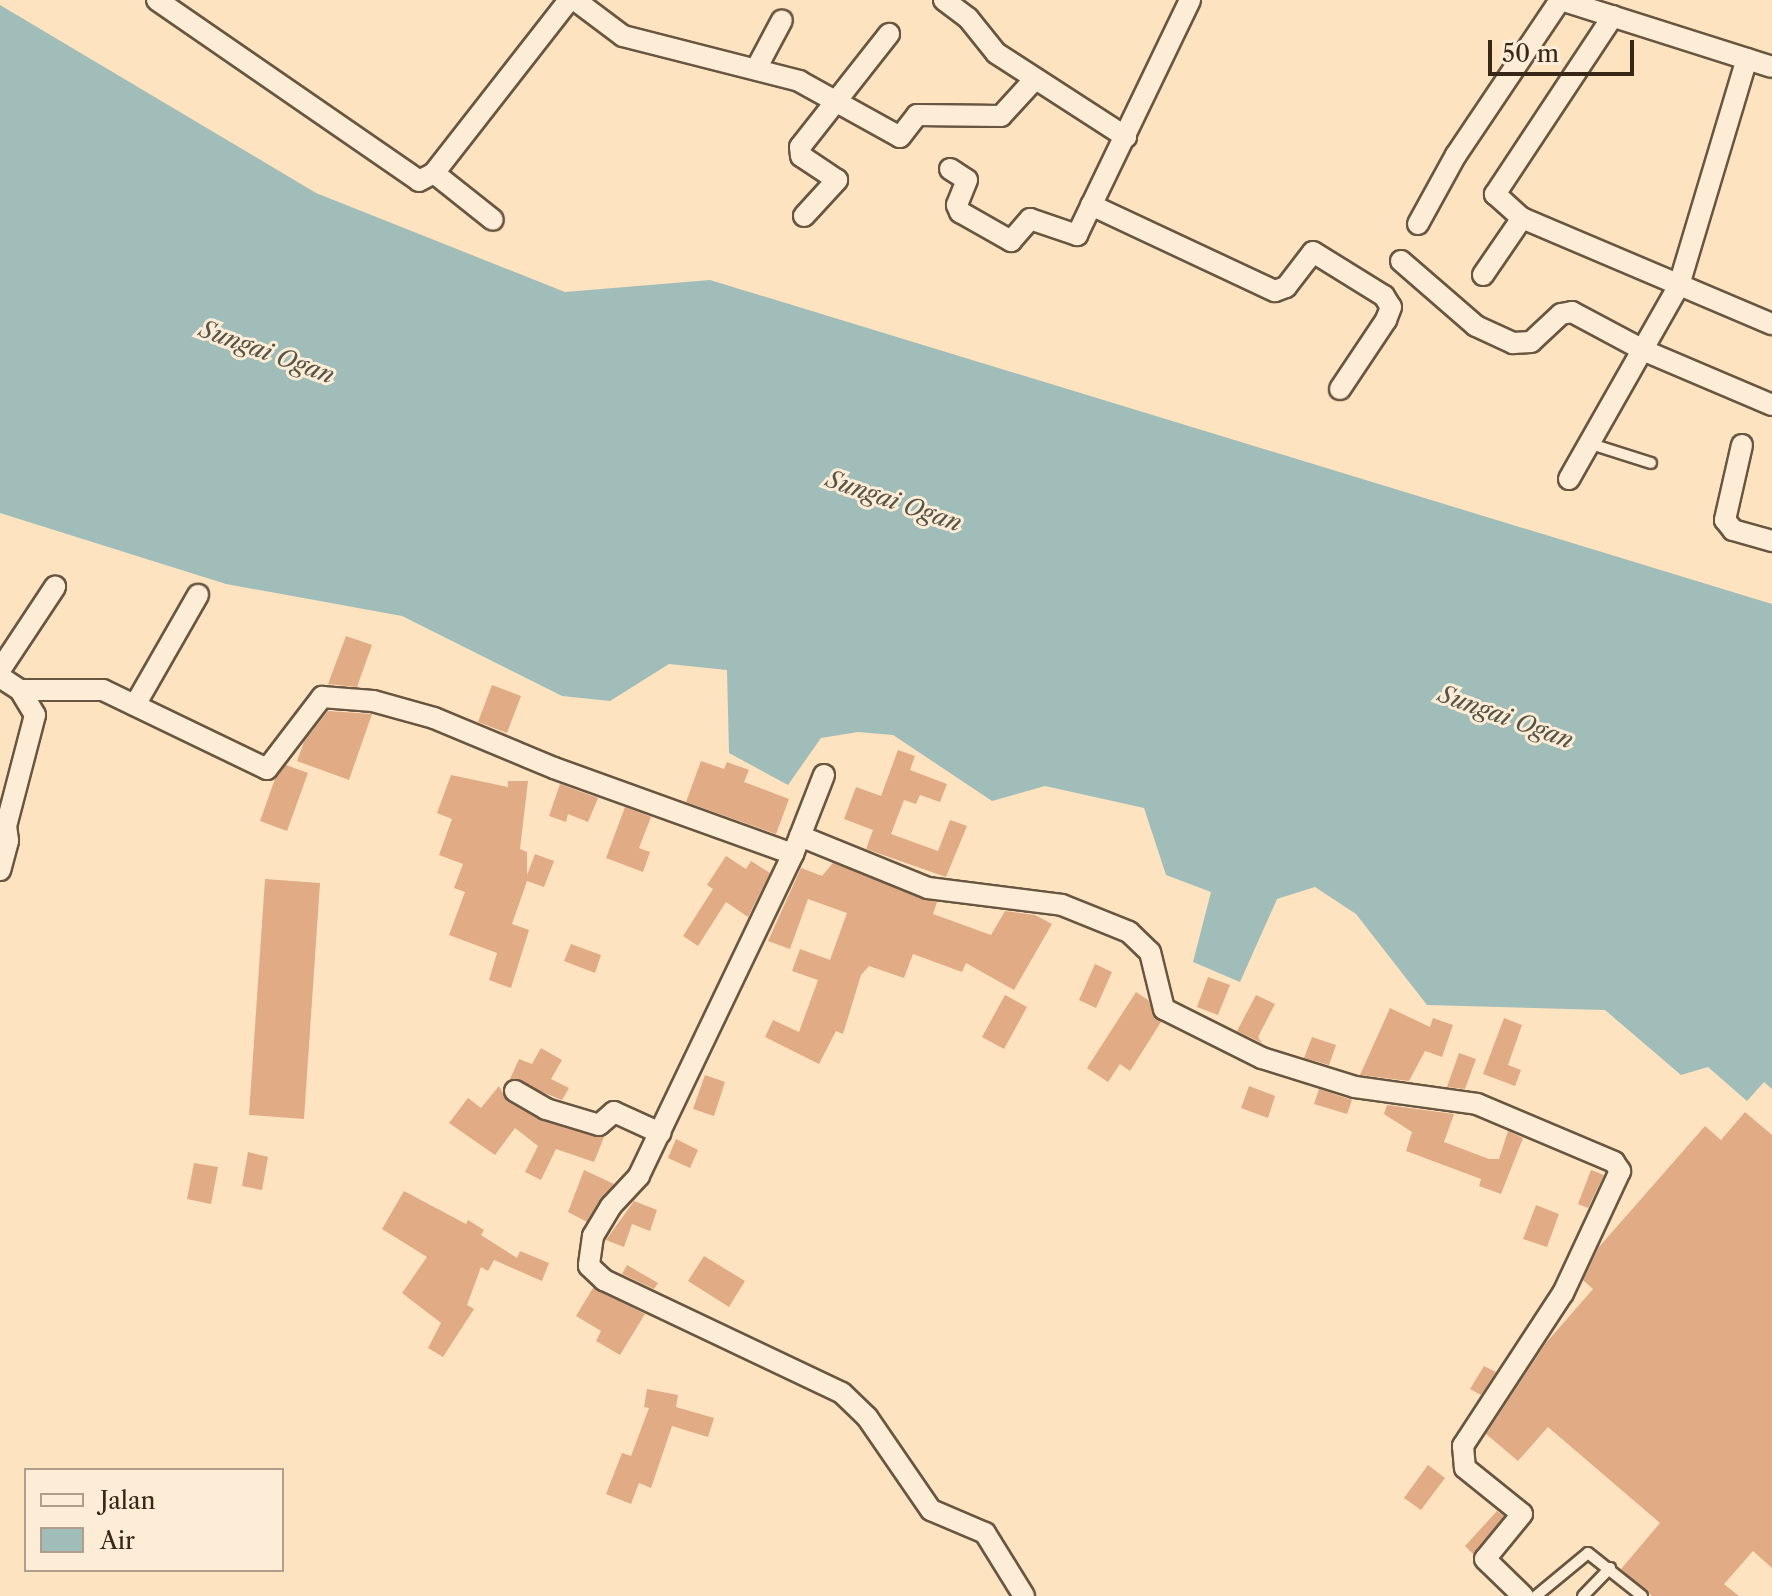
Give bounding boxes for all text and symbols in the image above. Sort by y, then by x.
scale bar [1492,24,1638,74]
text: 50 m [1502,39,1559,68]
water label: Sungai Ogan [196,314,338,390]
water label: Sungai Ogan [823,464,965,538]
water label: Sungai Ogan [1435,679,1577,755]
legend [24,1468,284,1572]
text: Jalan [100,1486,156,1515]
text: Air [100,1526,135,1555]

